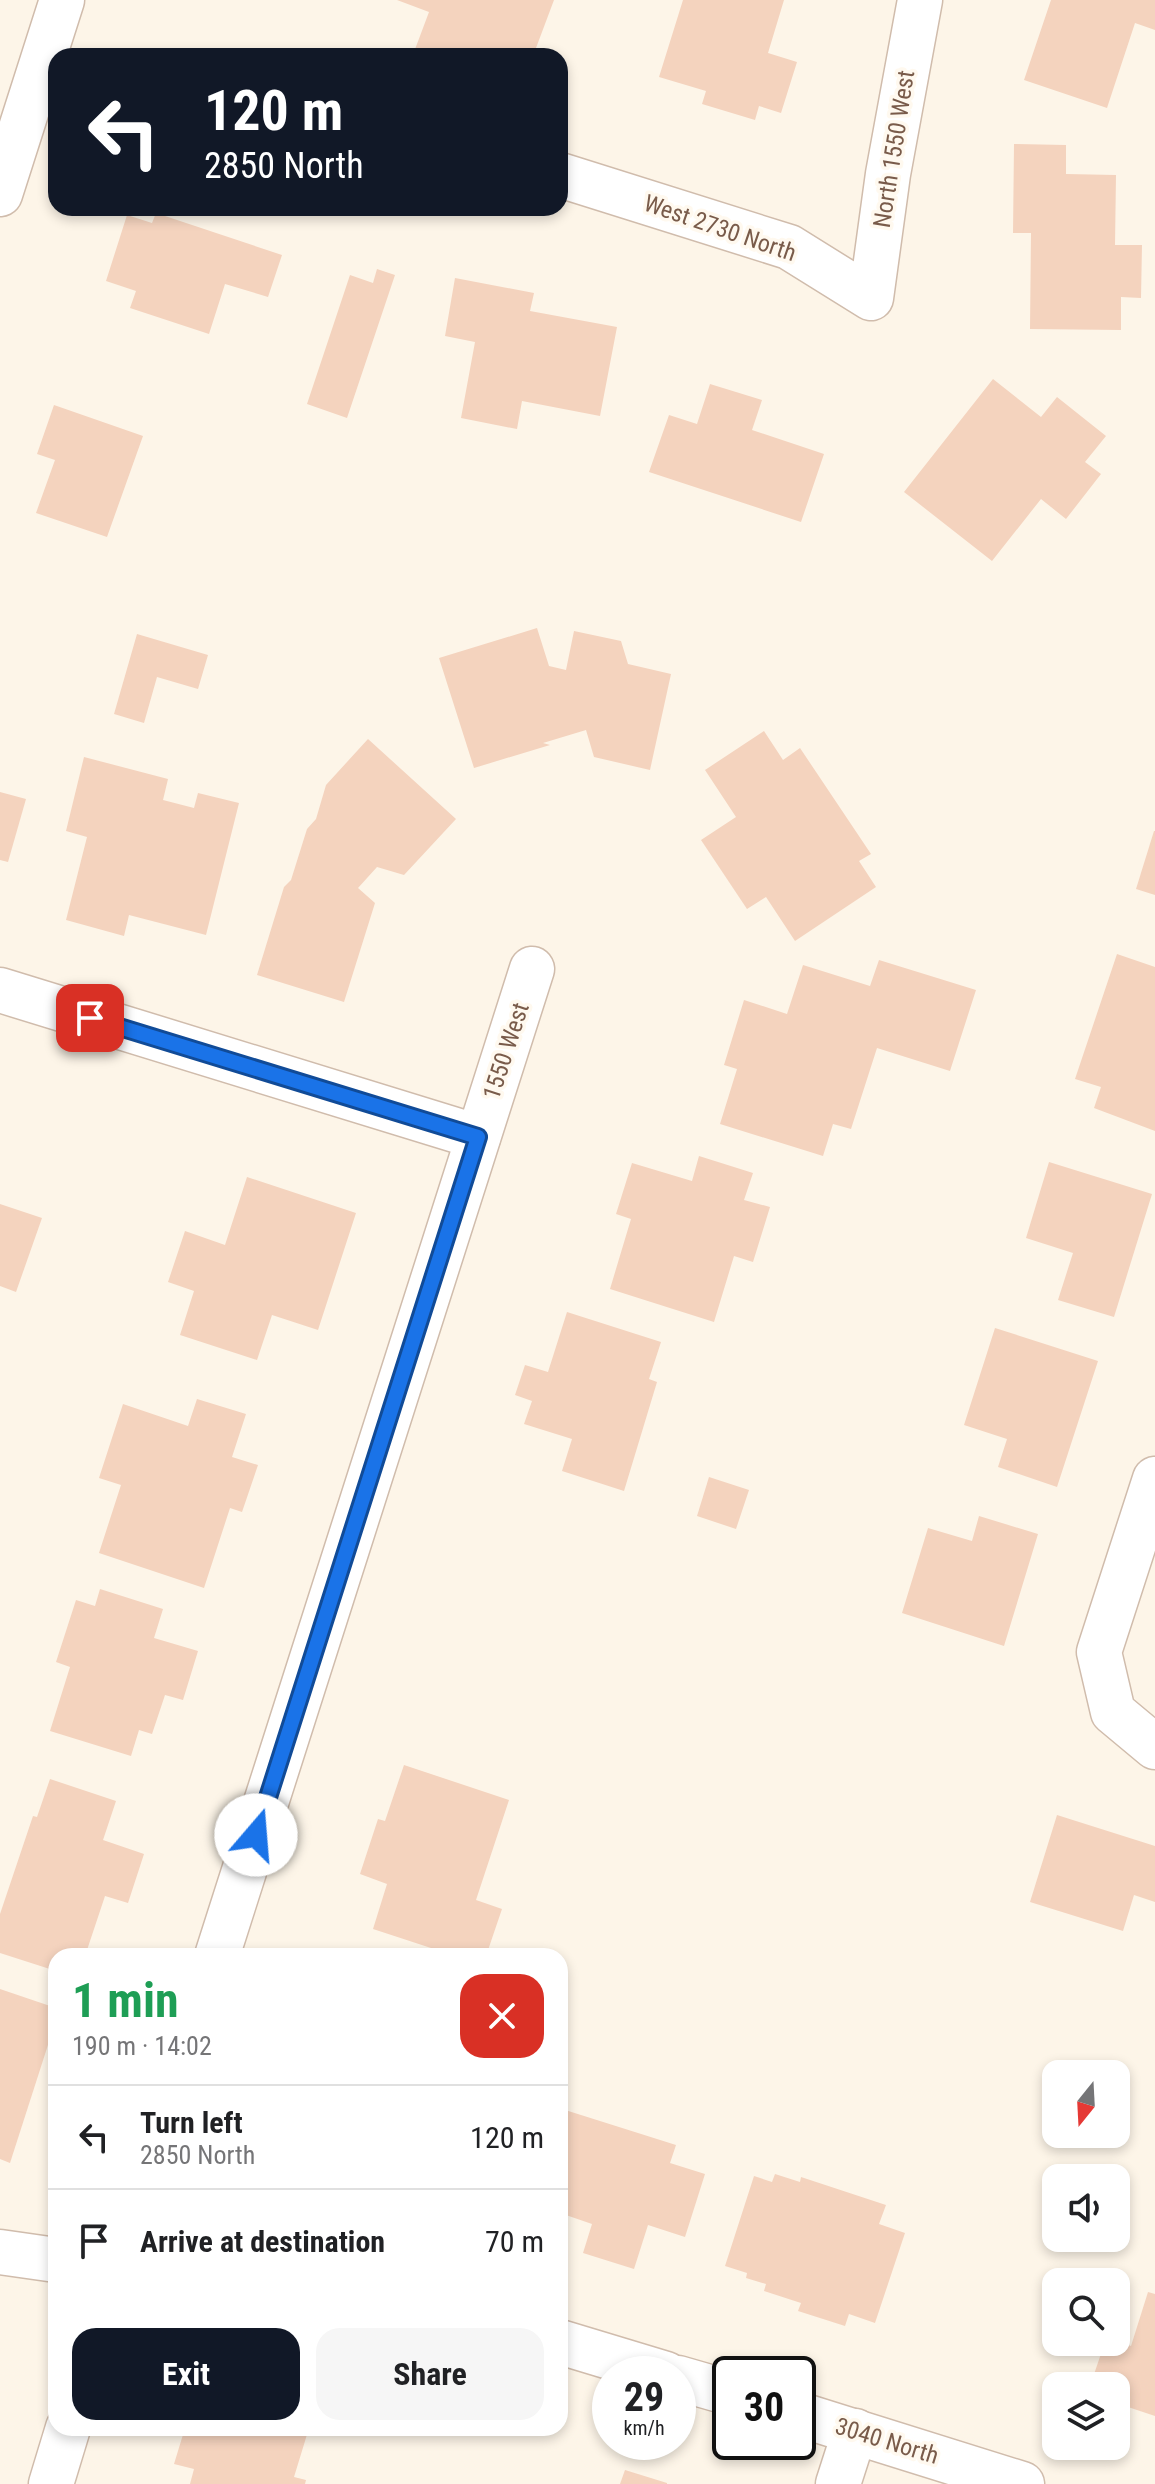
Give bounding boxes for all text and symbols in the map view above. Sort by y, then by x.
street label: North 1550 West [868,68,920,230]
text: 120 m [204,78,343,144]
icon: left [72,80,176,184]
text: 2850 North [204,145,364,187]
street label: West 2730 North [640,189,800,267]
pin [56,984,124,1052]
icon: arrive [68,996,112,1040]
street label: 1550 West [477,999,535,1103]
position arrow [214,1793,298,1877]
text: 1 min [72,1972,179,2029]
button: close [460,1974,544,2058]
text: 190 m · 14:02 [72,2031,212,2061]
north arrow [1042,2060,1130,2148]
map controls [1042,2060,1130,2460]
text: Turn left [140,2105,243,2140]
icon: left [72,2115,116,2159]
text: 120 m [470,2120,544,2155]
text: 2850 North [140,2140,255,2170]
button: sound [1042,2164,1130,2252]
icon: arrive [72,2219,116,2263]
text: Arrive at destination [140,2224,385,2259]
text: 70 m [485,2224,544,2259]
button: search [1042,2268,1130,2356]
button: Exit [72,2328,300,2420]
button: Share [316,2328,544,2420]
speed limit sign: 30 [712,2356,816,2460]
button: layers [1042,2372,1130,2460]
text: 29 [624,2374,664,2421]
street label: 3040 North [832,2412,942,2470]
text: km/h [623,2416,665,2440]

